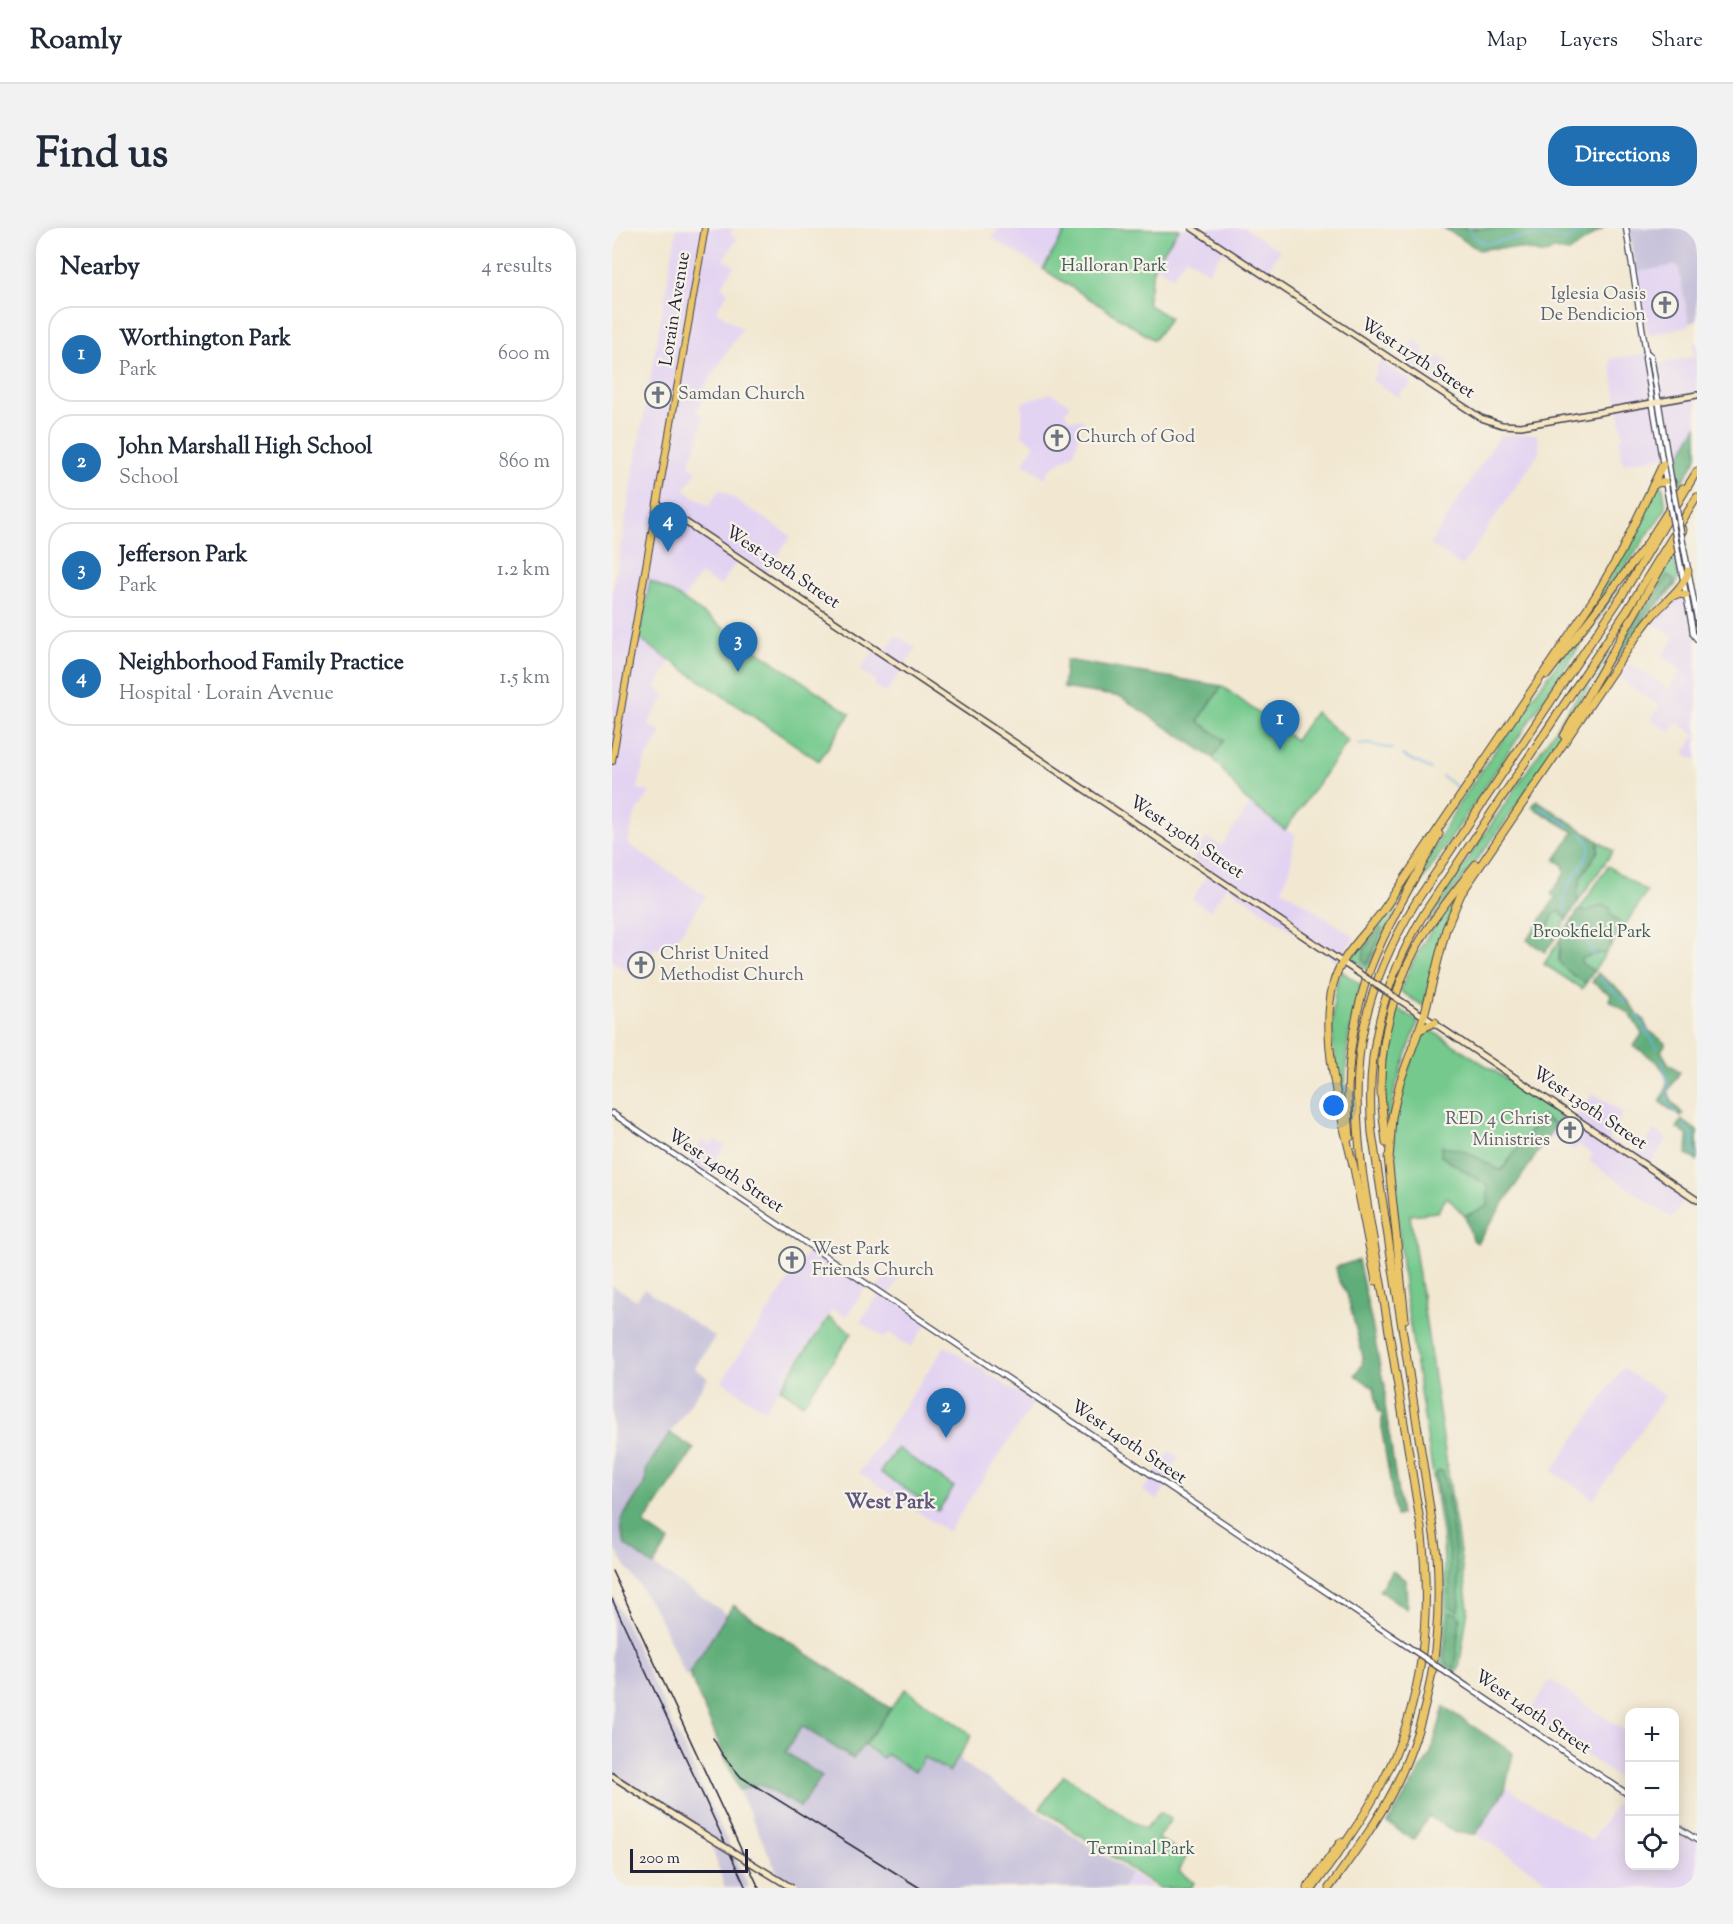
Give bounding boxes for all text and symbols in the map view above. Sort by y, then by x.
text: Roamly [30,21,122,61]
text: Map [1487,26,1527,56]
text: Layers [1560,26,1618,56]
text: Share [1651,26,1703,56]
text: Find us [36,126,168,186]
button: Directions [1548,126,1697,186]
text: Nearby [60,249,140,286]
street label: Lorain Avenue [654,250,698,368]
text: 4 results [481,253,552,282]
park label: Halloran Park [1061,254,1167,280]
place label: Iglesia Oasis De Bendicion [1541,282,1646,329]
church icon: Iglesia Oasis De Bendicion [1650,290,1680,320]
street label: West 117th Street [1355,312,1479,406]
text: Worthington Park [119,324,291,356]
text: 1 [78,340,85,369]
text: 600 m [498,340,550,369]
text: Park [119,356,157,385]
church icon: Samdan Church [643,380,673,410]
place label: Samdan Church [678,382,806,408]
church icon: Church of God [1042,423,1072,453]
place label: Church of God [1076,425,1195,451]
text: John Marshall High School [119,432,373,464]
text: 2 [77,448,86,477]
text: 860 m [499,448,550,477]
text: School [119,464,179,493]
pin: 4 [648,502,688,552]
street label: West 130th Street [719,520,845,616]
text: Jefferson Park [119,540,247,572]
text: 3 [77,556,86,585]
text: 1.2 km [497,556,550,585]
text: Park [119,572,157,601]
pin: 3 [718,622,758,672]
text: Neighborhood Family Practice [119,648,404,680]
text: 4 [76,664,87,693]
text: 1.5 km [500,664,550,693]
text: Hospital · Lorain Avenue [119,680,334,709]
pin: 1 [1260,700,1300,750]
street label: West 130th Street [1123,790,1249,886]
park label: Brookfield Park [1533,920,1652,946]
place label: Christ United Methodist Church [660,942,804,989]
church icon: Christ United Methodist Church [626,950,656,980]
street label: West 130th Street [1526,1061,1652,1157]
your location [1319,1091,1348,1120]
place label: RED 4 Christ Ministries [1445,1107,1550,1154]
church icon: RED 4 Christ Ministries [1555,1115,1585,1145]
street label: West 140th Street [662,1123,788,1221]
place label: West Park Friends Church [812,1237,934,1284]
church icon: West Park Friends Church [777,1245,807,1275]
pin: 2 [926,1388,966,1438]
street label: West 140th Street [1065,1394,1191,1492]
district label: West Park [844,1488,936,1518]
street label: West 140th Street [1469,1664,1595,1762]
map controls [1625,1708,1679,1870]
button: + [1625,1708,1679,1762]
button: − [1625,1762,1679,1816]
button: locate [1625,1816,1679,1870]
park label: Terminal Park [1087,1837,1195,1863]
scale bar [630,1846,748,1874]
text: 200 m [639,1848,680,1871]

